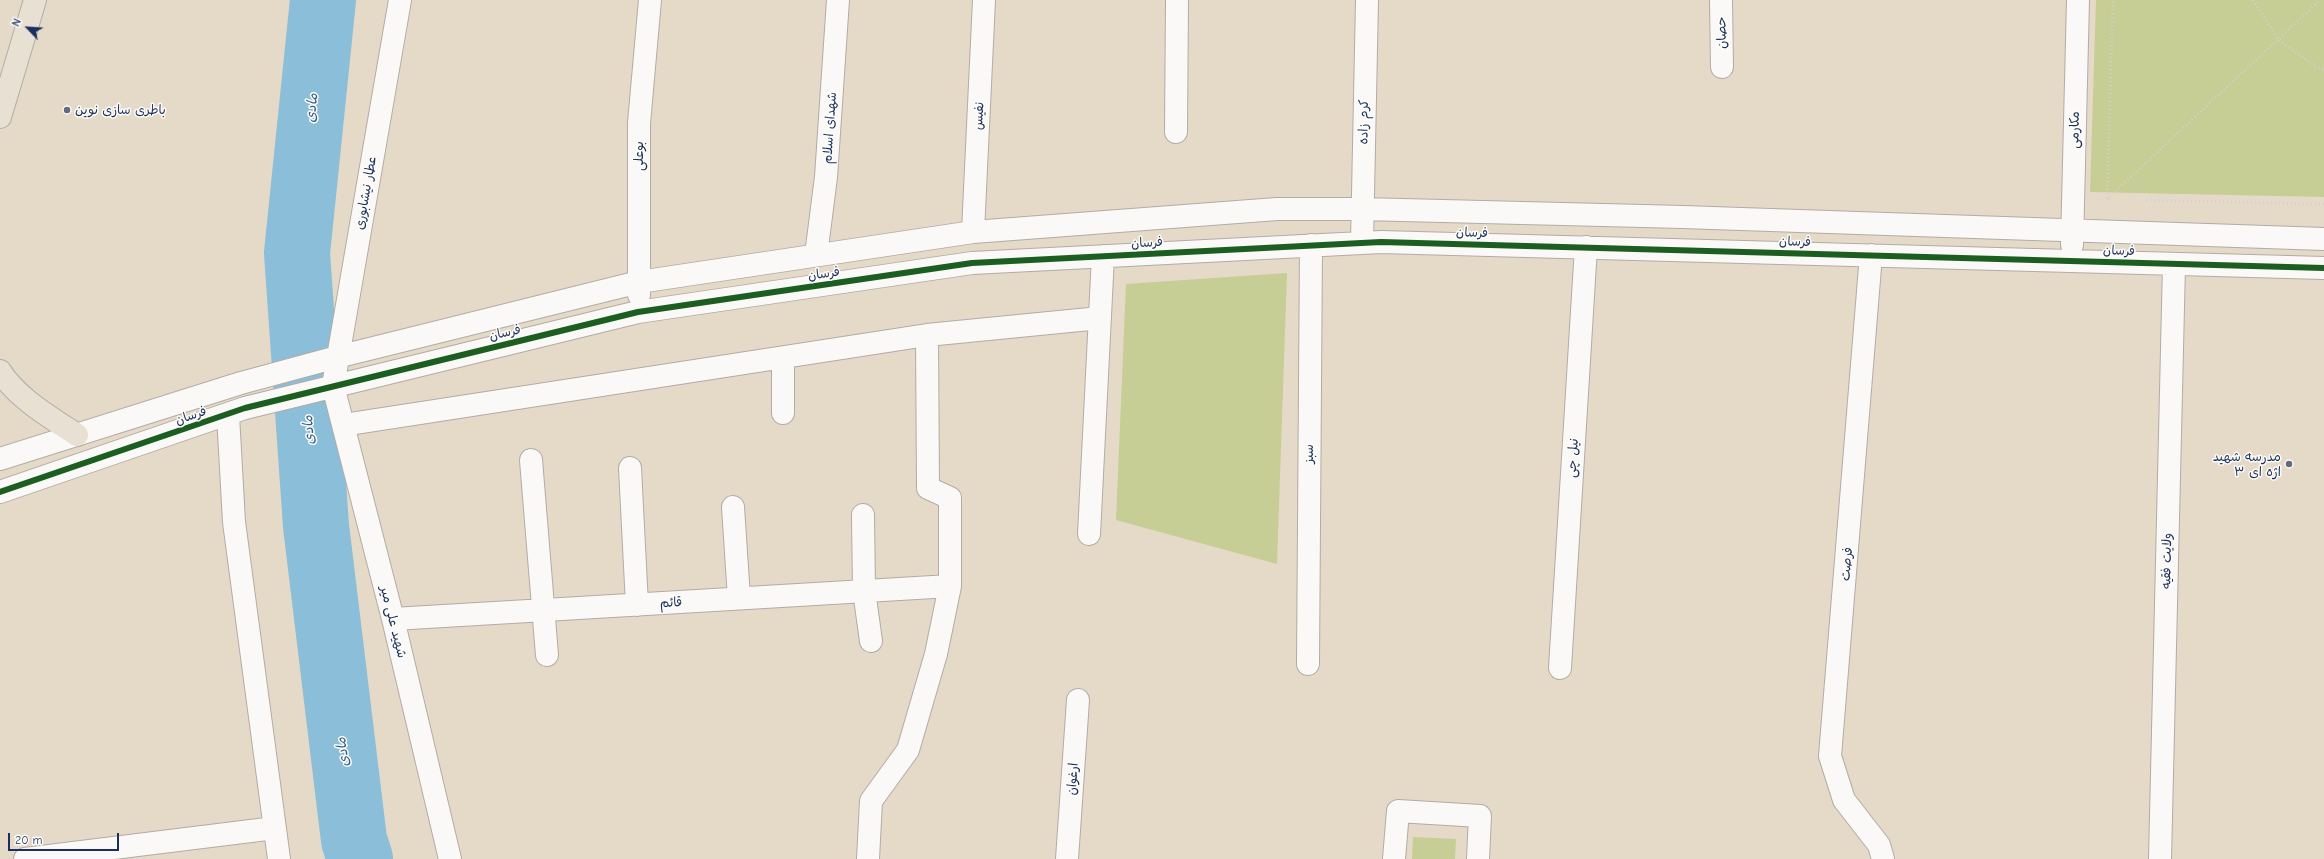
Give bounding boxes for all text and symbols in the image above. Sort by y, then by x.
north arrow [8,8,48,48]
text: N [9,17,24,29]
street label: حصان [1714,17,1730,49]
street label: شهدای اسلام [820,91,840,165]
water label: مادی [302,92,322,124]
street label: کرم زاده [1356,99,1372,145]
street label: نفیس [970,101,988,131]
place label: باطری سازی نوین [75,102,166,118]
marker: باطری سازی نوین [62,105,72,115]
street label: مکارمی [2067,111,2083,149]
street label: بوعلی [631,141,647,171]
street label: عطار نیشابوری [352,155,380,231]
street label: فرسان [1456,225,1488,241]
street label: فرسان [1131,234,1163,252]
street label: فرسان [1779,234,1811,250]
street label: فرسان [2103,243,2135,259]
street label: فرسان [807,264,841,284]
street label: فرسان [488,322,522,344]
street label: فرسان [173,403,209,429]
water label: مادی [300,415,318,445]
street label: نیل چی [1564,438,1582,478]
street label: سبز [1301,444,1317,464]
place label: مدرسه شهید اژه ای ۳ [2213,449,2281,480]
marker: مدرسه شهید اژه ای ۳ [2284,459,2294,469]
street label: ولایت فقیه [2159,533,2175,589]
street label: فرصت [1838,546,1856,582]
street label: شهید علی میر [377,584,409,660]
street label: قائم [659,595,683,611]
water label: مادی [333,736,353,768]
street label: ارغوان [1064,762,1082,796]
scale bar [10,825,121,851]
text: 20 m [15,833,43,847]

